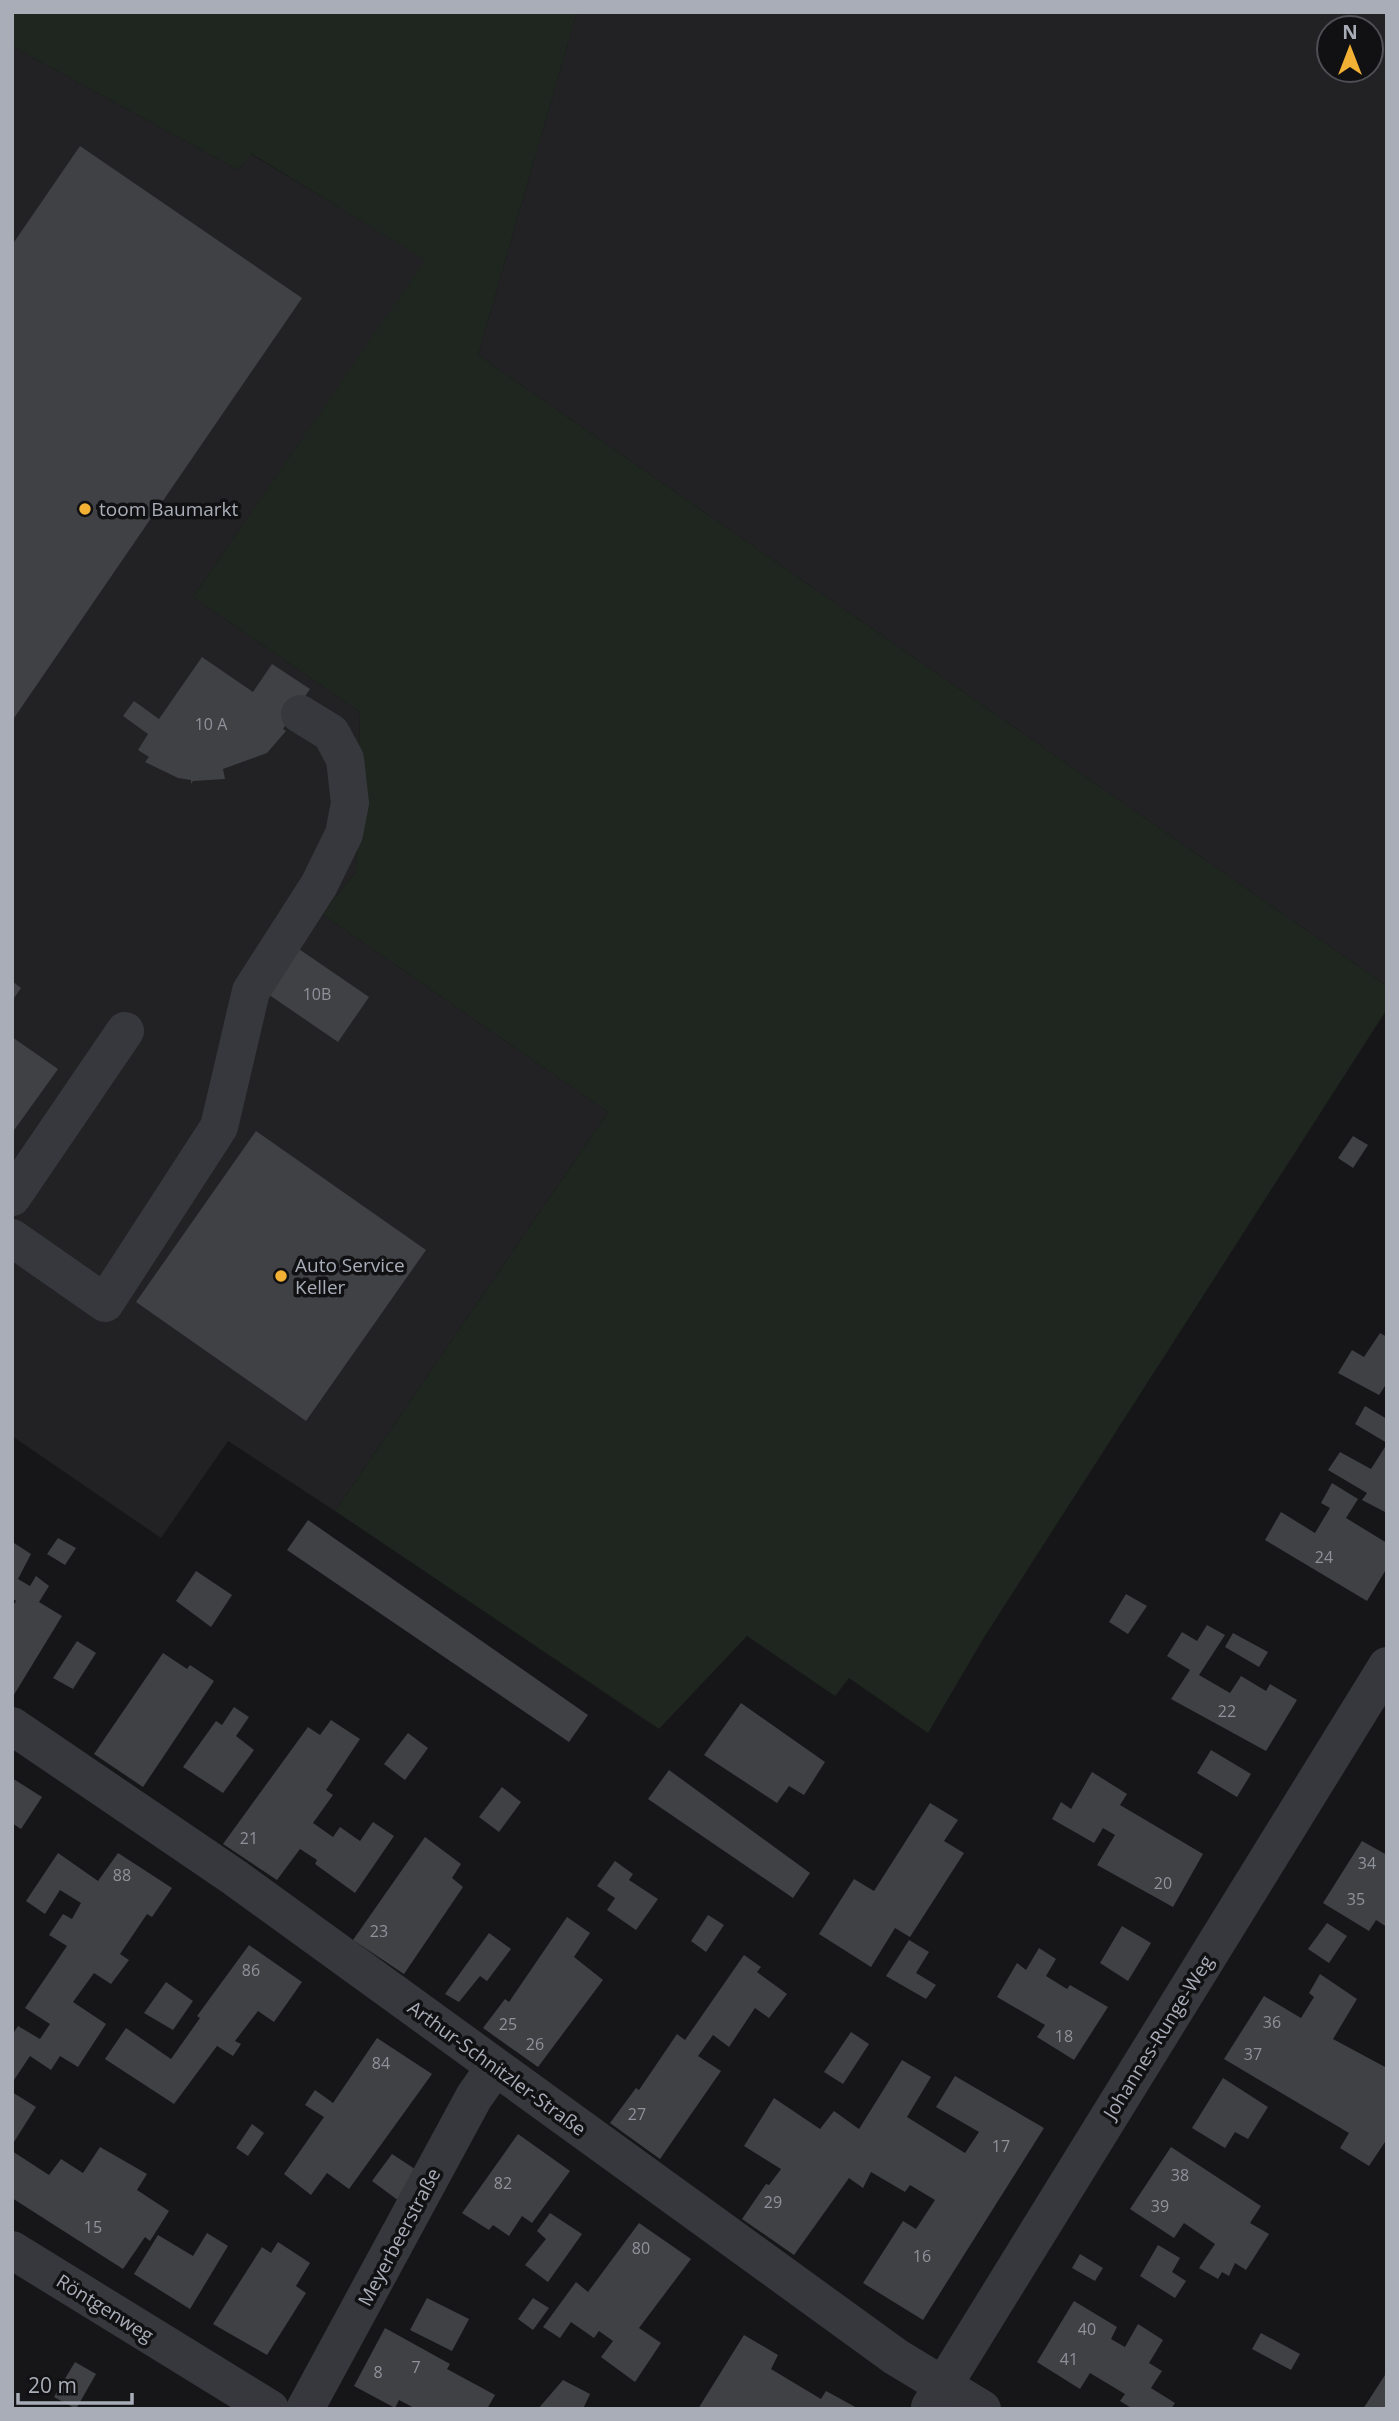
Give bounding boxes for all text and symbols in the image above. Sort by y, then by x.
north arrow [1315,14,1385,84]
text: N [1342,19,1358,45]
place label: toom Baumarkt [99,496,239,522]
marker: toom Baumarkt [77,501,93,517]
house number: 10 A [195,713,228,735]
house number: 10B [303,983,331,1005]
place label: Auto Service Keller [295,1252,405,1300]
marker: Auto Service Keller [273,1268,289,1284]
house number: 24 [1315,1546,1333,1568]
house number: 22 [1218,1700,1236,1722]
house number: 21 [240,1827,258,1849]
house number: 34 [1358,1852,1376,1874]
house number: 88 [113,1864,131,1886]
house number: 20 [1154,1872,1172,1894]
house number: 35 [1347,1888,1365,1910]
house number: 23 [370,1920,388,1942]
street label: Johannes-Runge-Weg [1096,1950,1219,2126]
house number: 86 [242,1959,260,1981]
street label: Arthur-Schnitzler-Straße [403,1994,591,2142]
house number: 36 [1263,2011,1281,2033]
house number: 25 [499,2013,517,2035]
house number: 18 [1055,2025,1073,2047]
house number: 26 [526,2033,544,2055]
house number: 37 [1244,2043,1262,2065]
house number: 84 [372,2052,390,2074]
house number: 27 [628,2103,646,2125]
house number: 17 [992,2135,1010,2157]
street label: Meyerbeerstraße [352,2163,446,2311]
house number: 38 [1171,2164,1189,2186]
house number: 82 [494,2172,512,2194]
house number: 29 [764,2191,782,2213]
house number: 39 [1151,2195,1169,2217]
house number: 15 [84,2216,102,2238]
house number: 80 [632,2237,650,2259]
house number: 16 [913,2245,931,2267]
street label: Röntgenweg [51,2268,159,2348]
house number: 40 [1078,2318,1096,2340]
house number: 41 [1060,2348,1078,2370]
house number: 7 [411,2356,421,2378]
house number: 8 [373,2361,383,2383]
scale bar [18,2362,131,2406]
text: 20 m [28,2371,77,2399]

